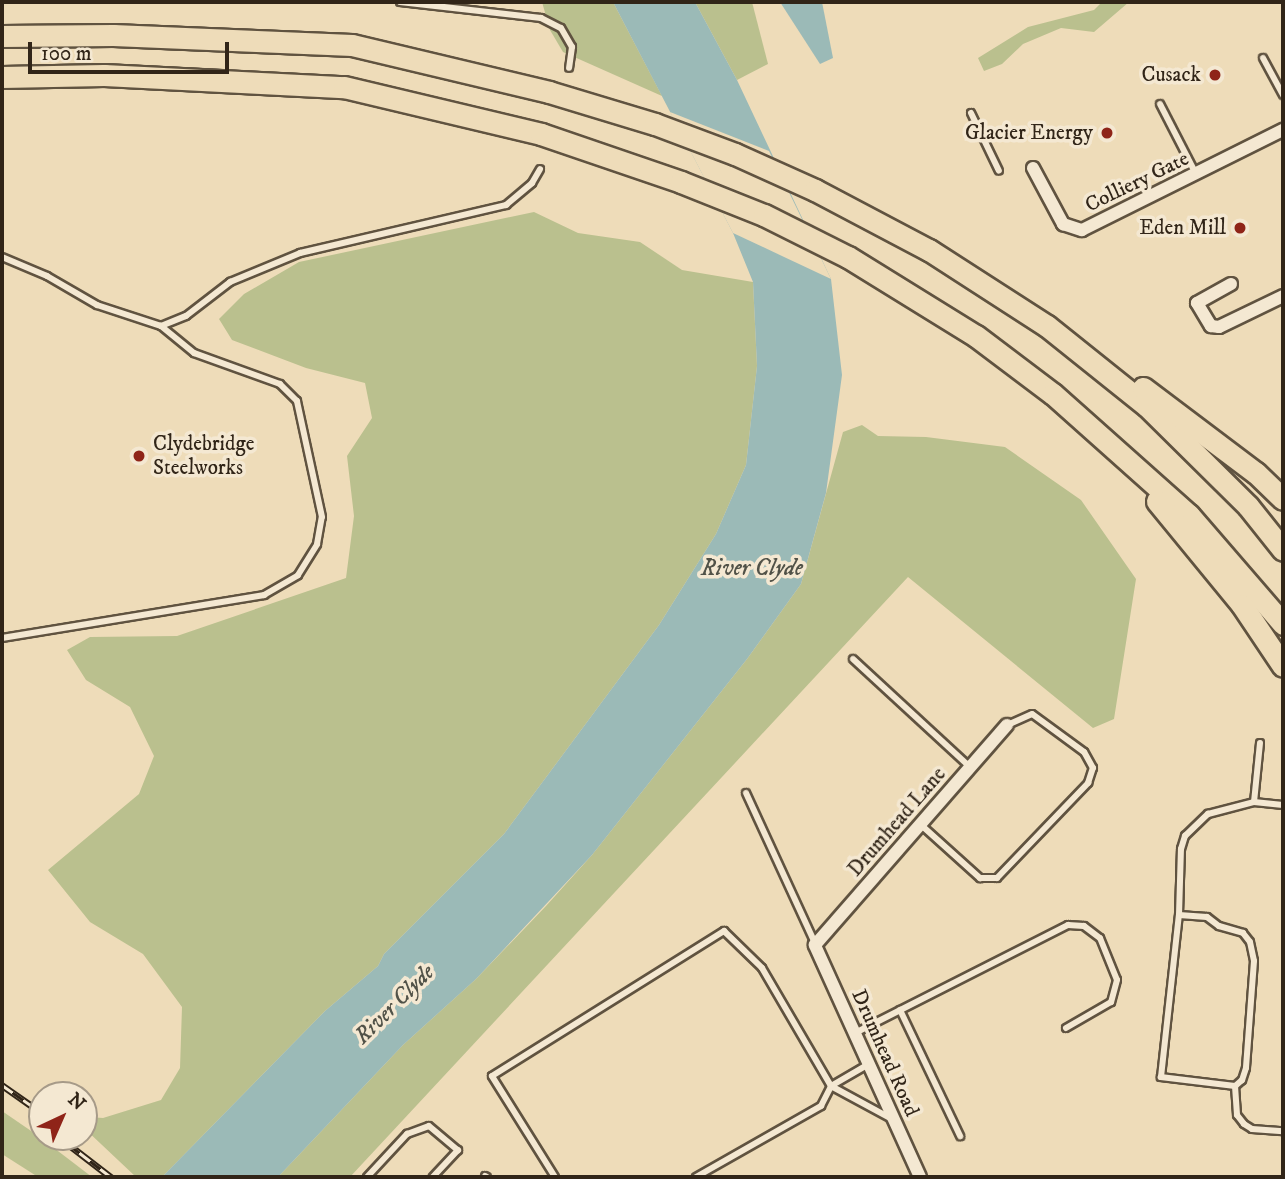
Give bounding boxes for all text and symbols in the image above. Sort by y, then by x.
scale bar [32,28,233,72]
text: 100 m [41,41,92,67]
place label: Cusack [1142,62,1201,88]
marker: Cusack [1207,67,1223,83]
place label: Glacier Energy [965,120,1093,146]
marker: Glacier Energy [1099,125,1115,141]
street label: Colliery Gate [1081,146,1193,218]
place label: Eden Mill [1139,215,1226,241]
marker: Eden Mill [1232,220,1248,236]
place label: Clydebridge Steelworks [153,431,254,481]
marker: Clydebridge Steelworks [131,448,147,464]
water label: River Clyde [701,555,803,583]
street label: Drumhead Lane [843,762,951,882]
water label: River Clyde [349,959,441,1051]
street label: Drumhead Road [846,986,924,1120]
north arrow [28,1081,98,1151]
text: N [63,1088,90,1116]

